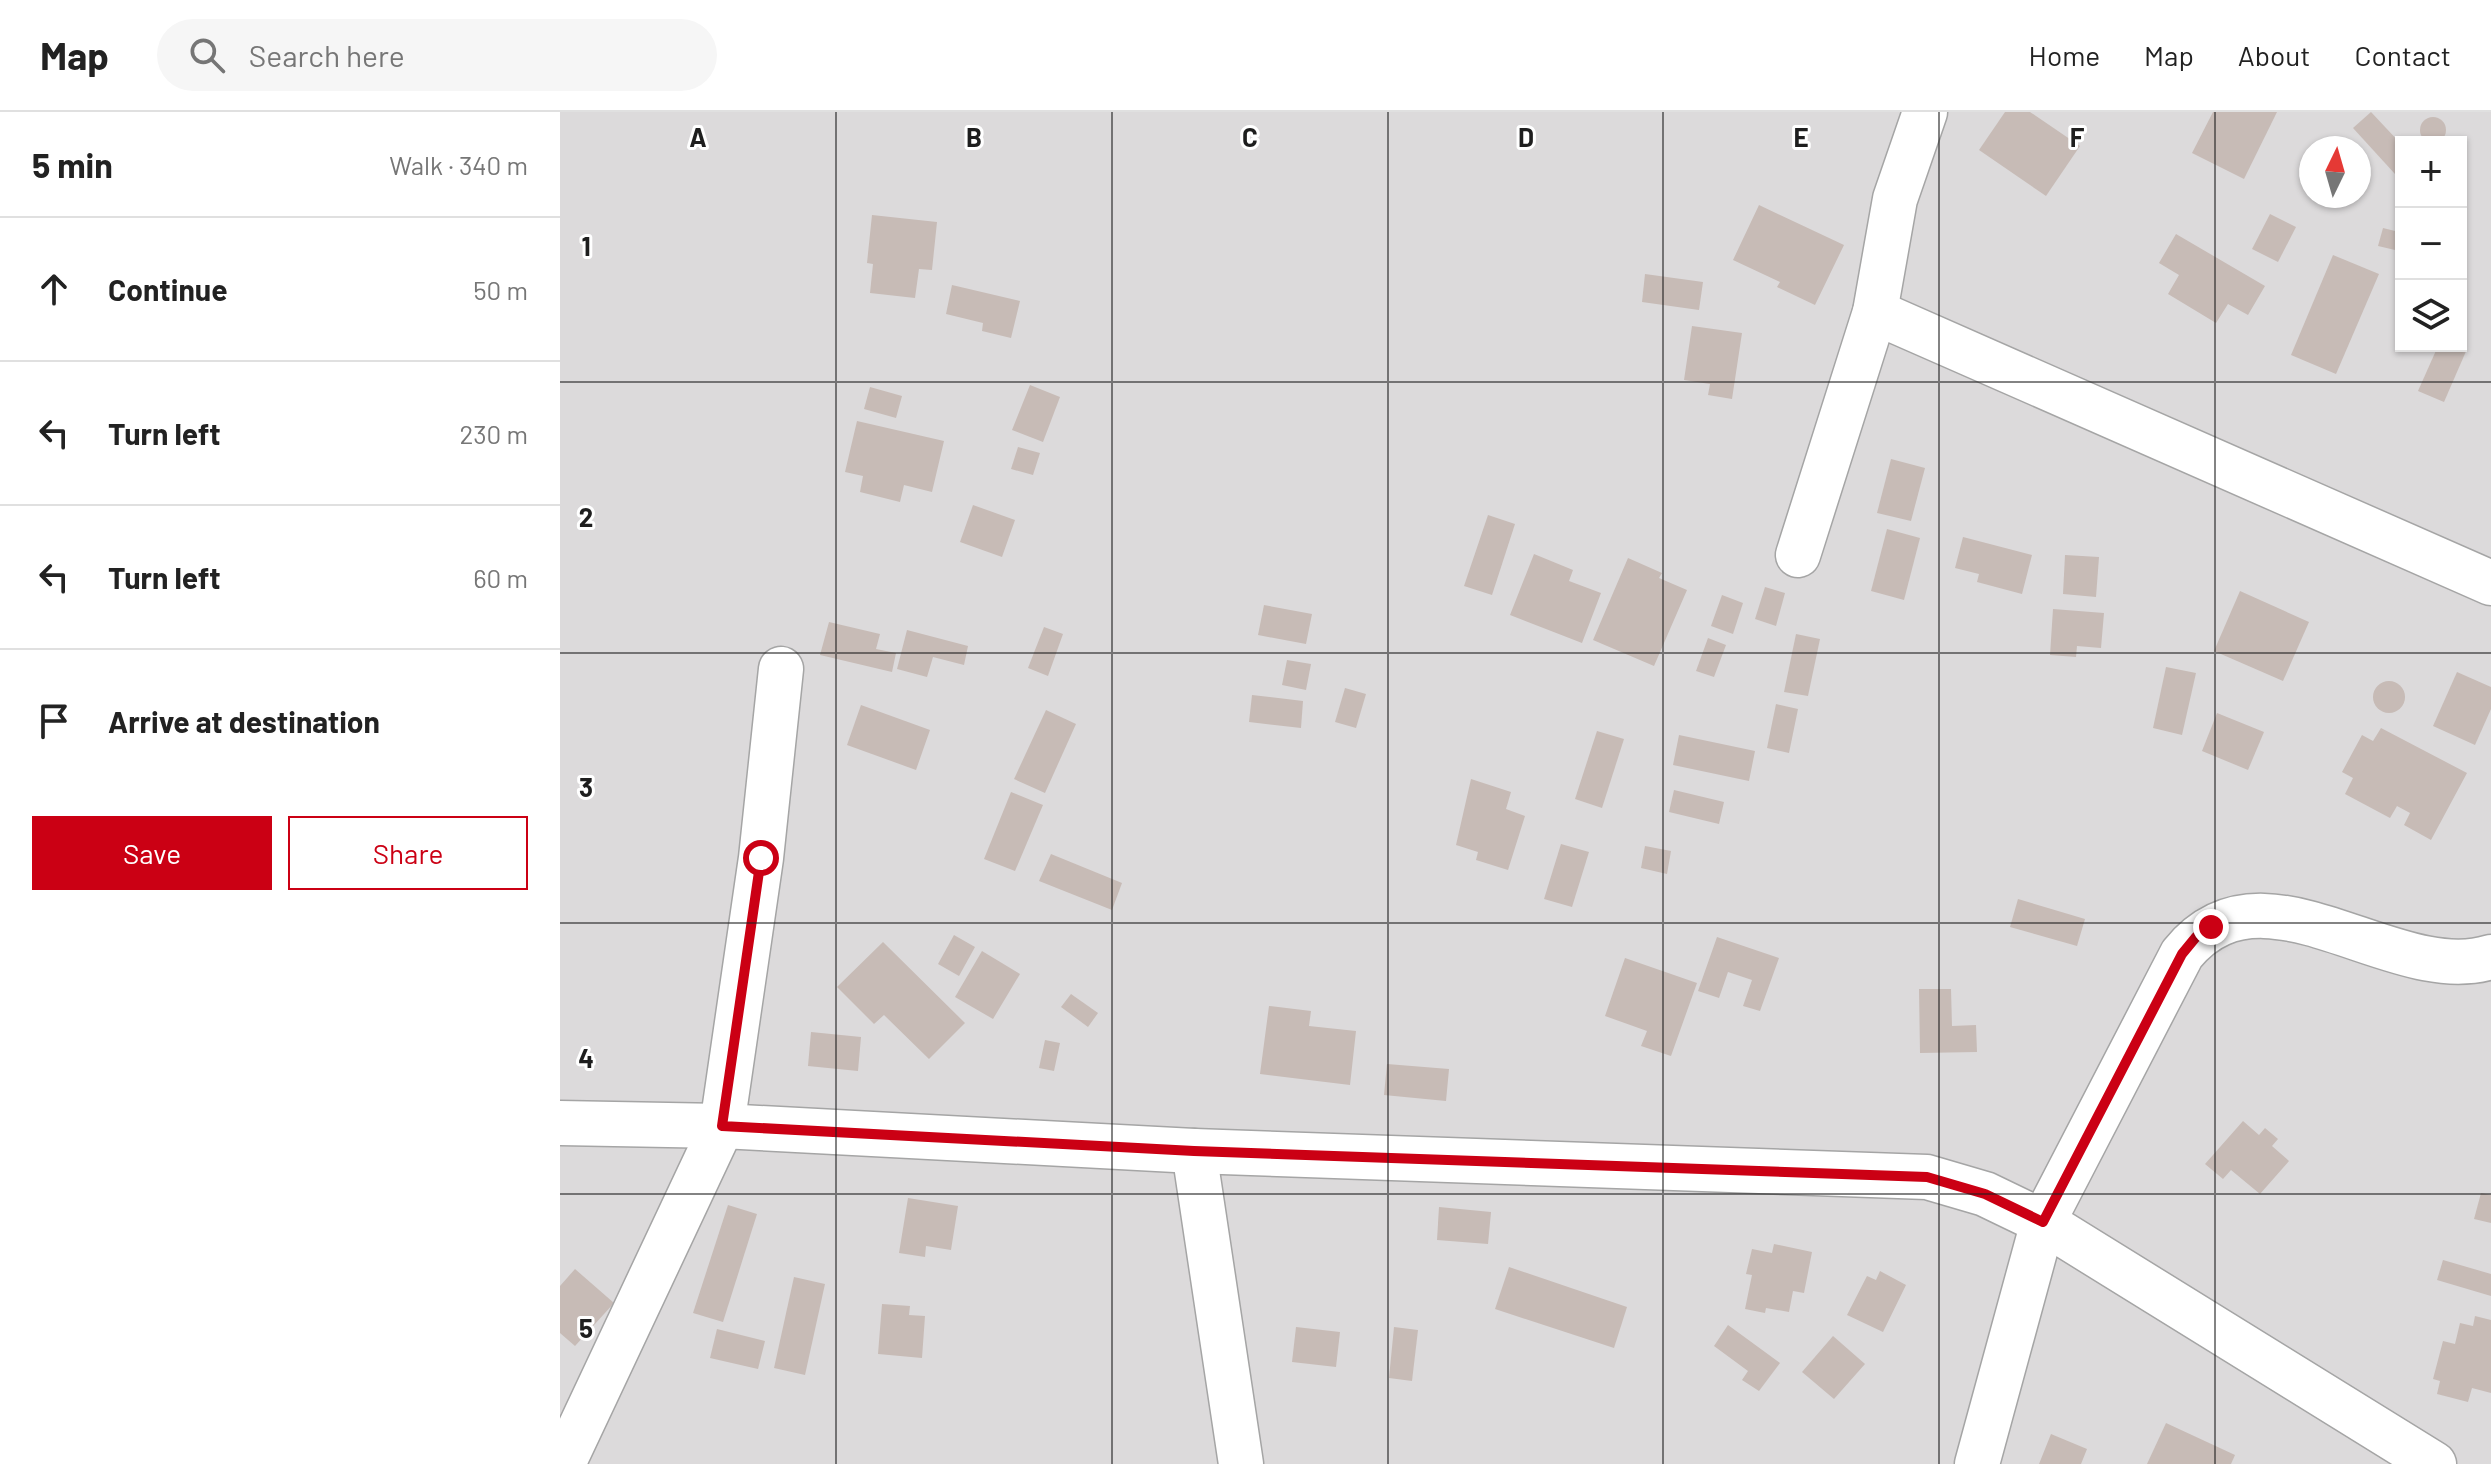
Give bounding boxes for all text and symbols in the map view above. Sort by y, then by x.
search box [157,19,717,91]
text: Map [40,32,109,78]
icon: search [185,33,229,77]
text: Search here [249,37,405,73]
text: Home [2029,38,2100,72]
text: Map [2144,38,2194,72]
text: About [2238,38,2310,72]
text: Contact [2354,38,2451,72]
text: A [689,121,707,152]
text: B [966,121,982,152]
text: C [1242,121,1258,152]
text: D [1518,121,1534,152]
text: E [1793,121,1809,152]
text: F [2070,121,2085,152]
north arrow [2299,136,2371,208]
map controls [2395,136,2467,352]
button: + [2395,136,2467,208]
text: 5 min [32,144,113,185]
text: Walk · 340 m [389,149,528,180]
button: − [2395,208,2467,280]
text: 1 [581,230,591,261]
icon: ahead [32,267,76,311]
text: Continue [108,271,228,307]
text: 50 m [473,274,528,305]
button: layers [2395,280,2467,352]
icon: left [32,411,76,455]
text: Turn left [108,415,221,451]
text: 230 m [459,418,528,449]
text: 2 [579,501,593,532]
icon: left [32,555,76,599]
text: Turn left [108,559,221,595]
text: 60 m [473,562,528,593]
icon: arrive [32,699,76,743]
text: Arrive at destination [108,703,380,739]
text: 3 [579,771,593,802]
button: Save [32,816,272,890]
button: Share [288,816,528,890]
route start [743,840,779,876]
route end [2193,909,2229,945]
text: 4 [578,1042,594,1073]
text: 5 [579,1312,593,1343]

